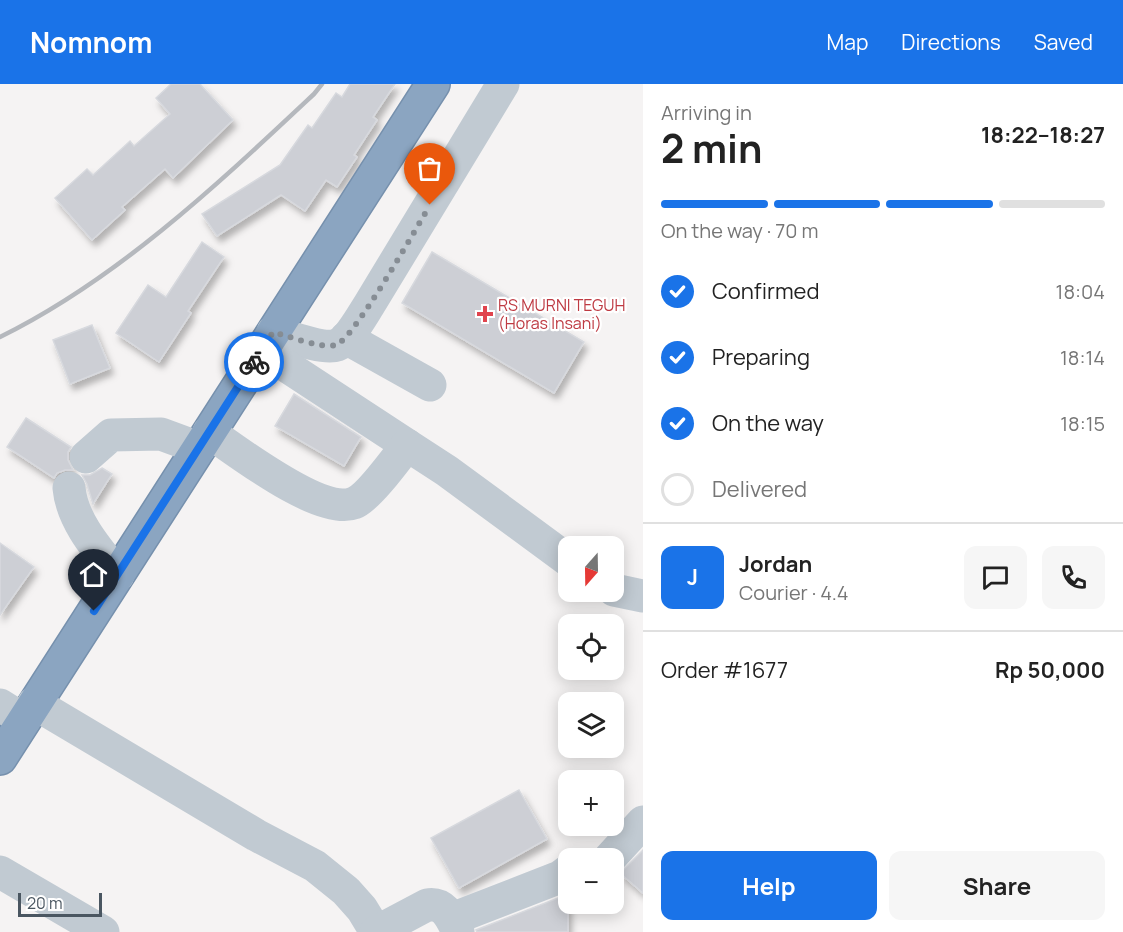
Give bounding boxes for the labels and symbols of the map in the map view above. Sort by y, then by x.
pin [404,143,455,205]
place label: RS MURNI TEGUH (Horas Insani) [498,294,625,334]
marker: RS MURNI TEGUH (Horas Insani) [476,305,494,323]
courier [224,332,284,392]
north arrow [558,536,624,602]
pin [68,549,119,611]
scale bar [18,890,102,918]

